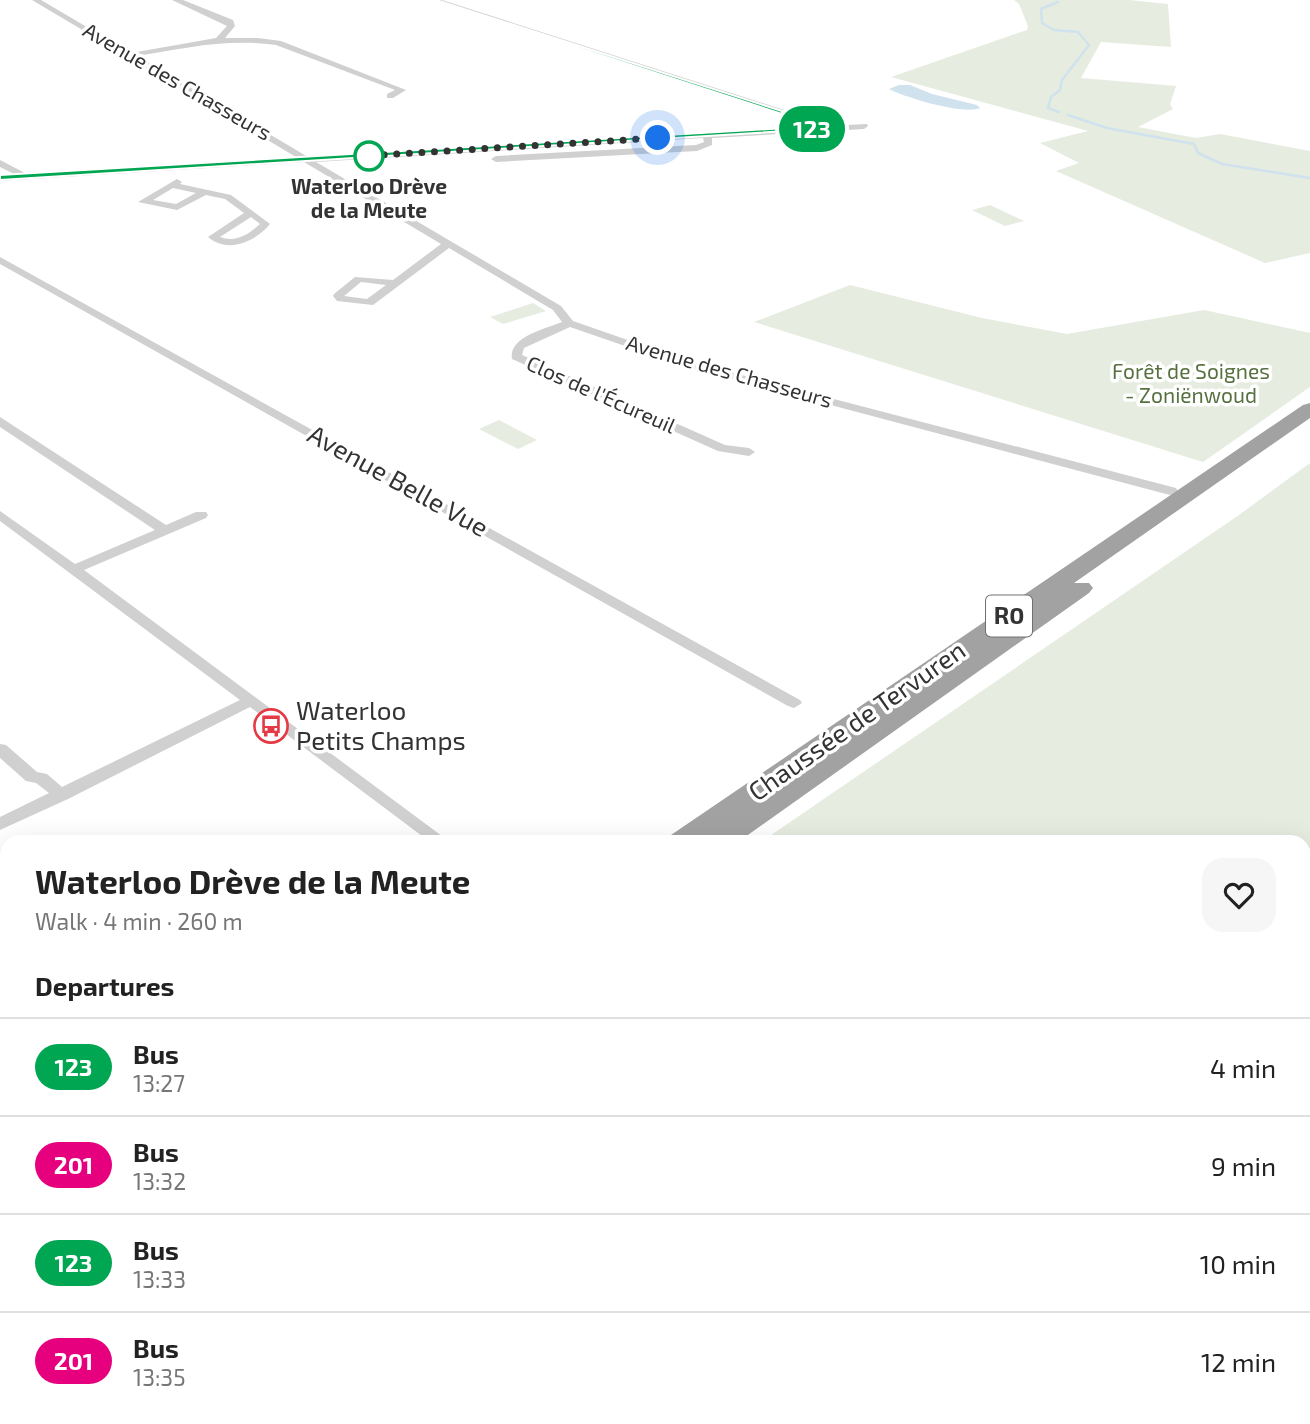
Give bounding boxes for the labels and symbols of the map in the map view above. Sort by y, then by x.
street label: Avenue des Chasseurs [79,17,276,145]
line badge: 123 [772,106,852,152]
your location [640,120,675,155]
marker: Waterloo Drève de la Meute [354,141,384,171]
place label: Waterloo Drève de la Meute [291,173,447,222]
street label: Avenue des Chasseurs [624,329,835,412]
street label: Clos de l'Écureuil [523,350,681,438]
park label: Forêt de Soignes - Zoniënwoud [1112,358,1270,407]
street label: Avenue Belle Vue [303,417,494,542]
road number: R0 [986,596,1032,636]
street label: Chaussée de Tervuren [742,633,971,806]
place label: Waterloo Petits Champs [296,694,466,755]
bus stop icon: Waterloo Petits Champs [252,707,290,745]

